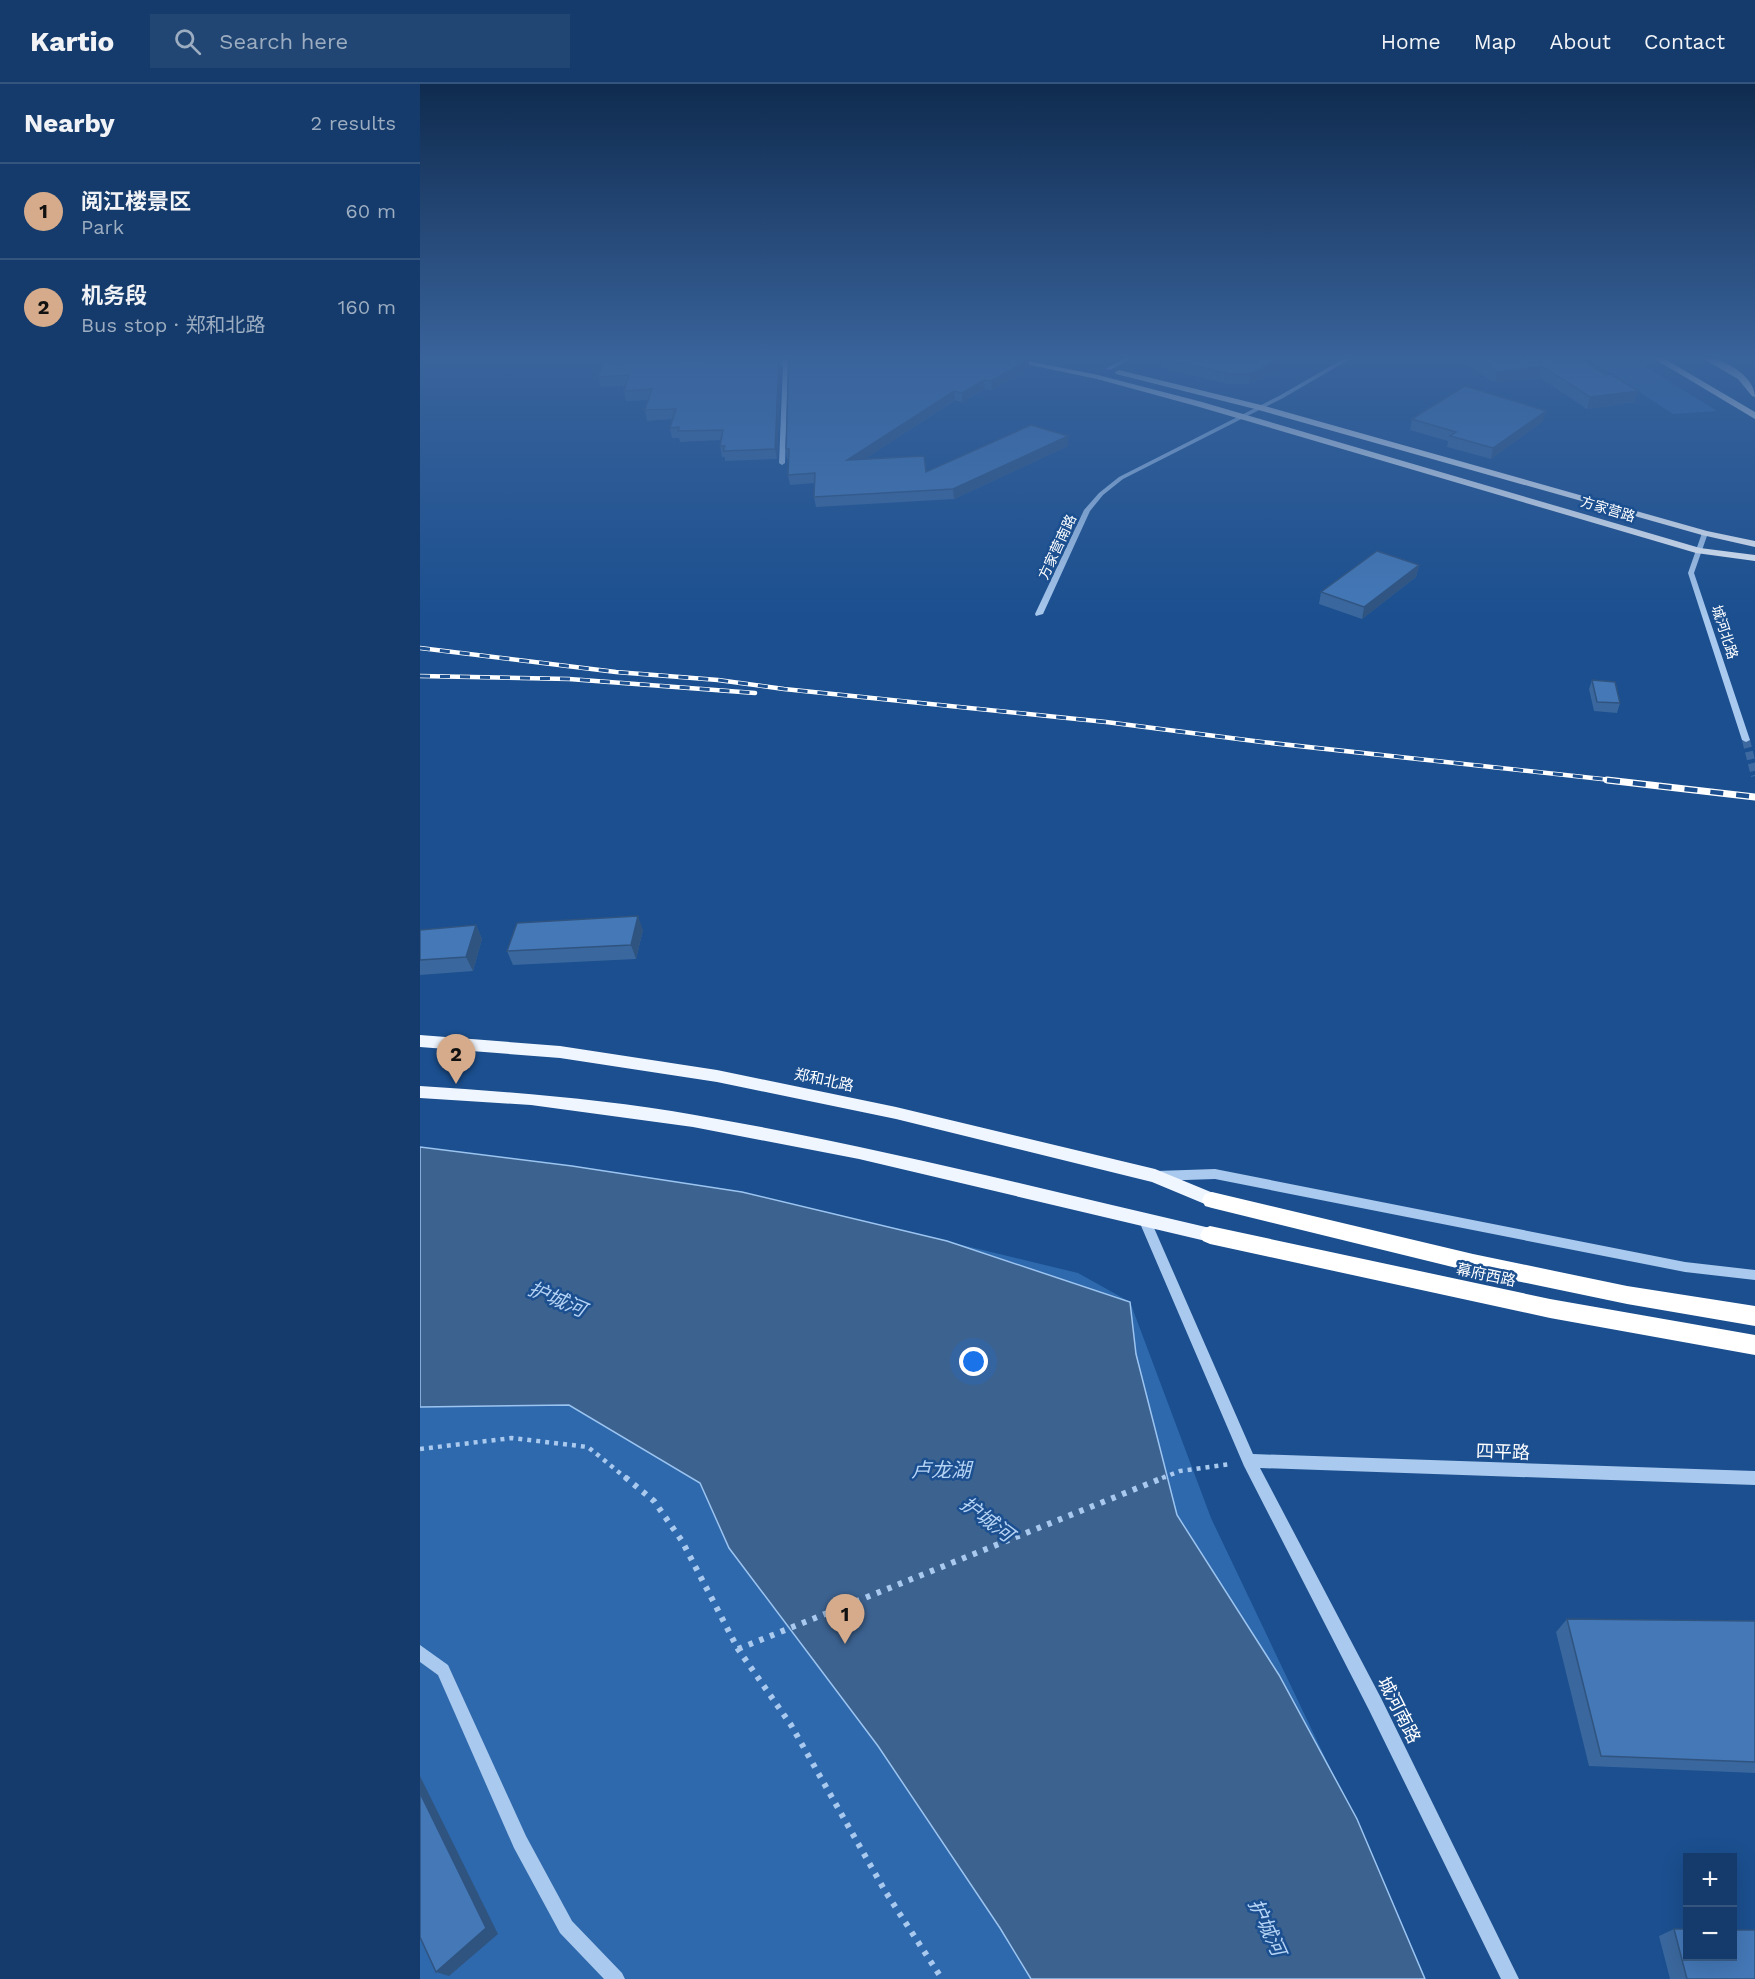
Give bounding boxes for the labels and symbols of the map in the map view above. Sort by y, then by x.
street label: 方家营路 [1579,493,1637,525]
street label: 方家营南路 [1035,512,1079,582]
street label: 城河北路 [1709,603,1741,661]
pin: 2 [436,1034,476,1084]
street label: 郑和北路 [793,1065,855,1095]
street label: 幕府西路 [1455,1260,1517,1290]
water label: 护城河 [525,1276,593,1323]
your location [959,1347,988,1376]
street label: 四平路 [1476,1440,1530,1463]
water label: 卢龙湖 [911,1458,974,1482]
water label: 护城河 [956,1491,1021,1549]
pin: 1 [826,1594,864,1644]
street label: 城河南路 [1374,1673,1425,1747]
water label: 护城河 [1243,1895,1292,1963]

